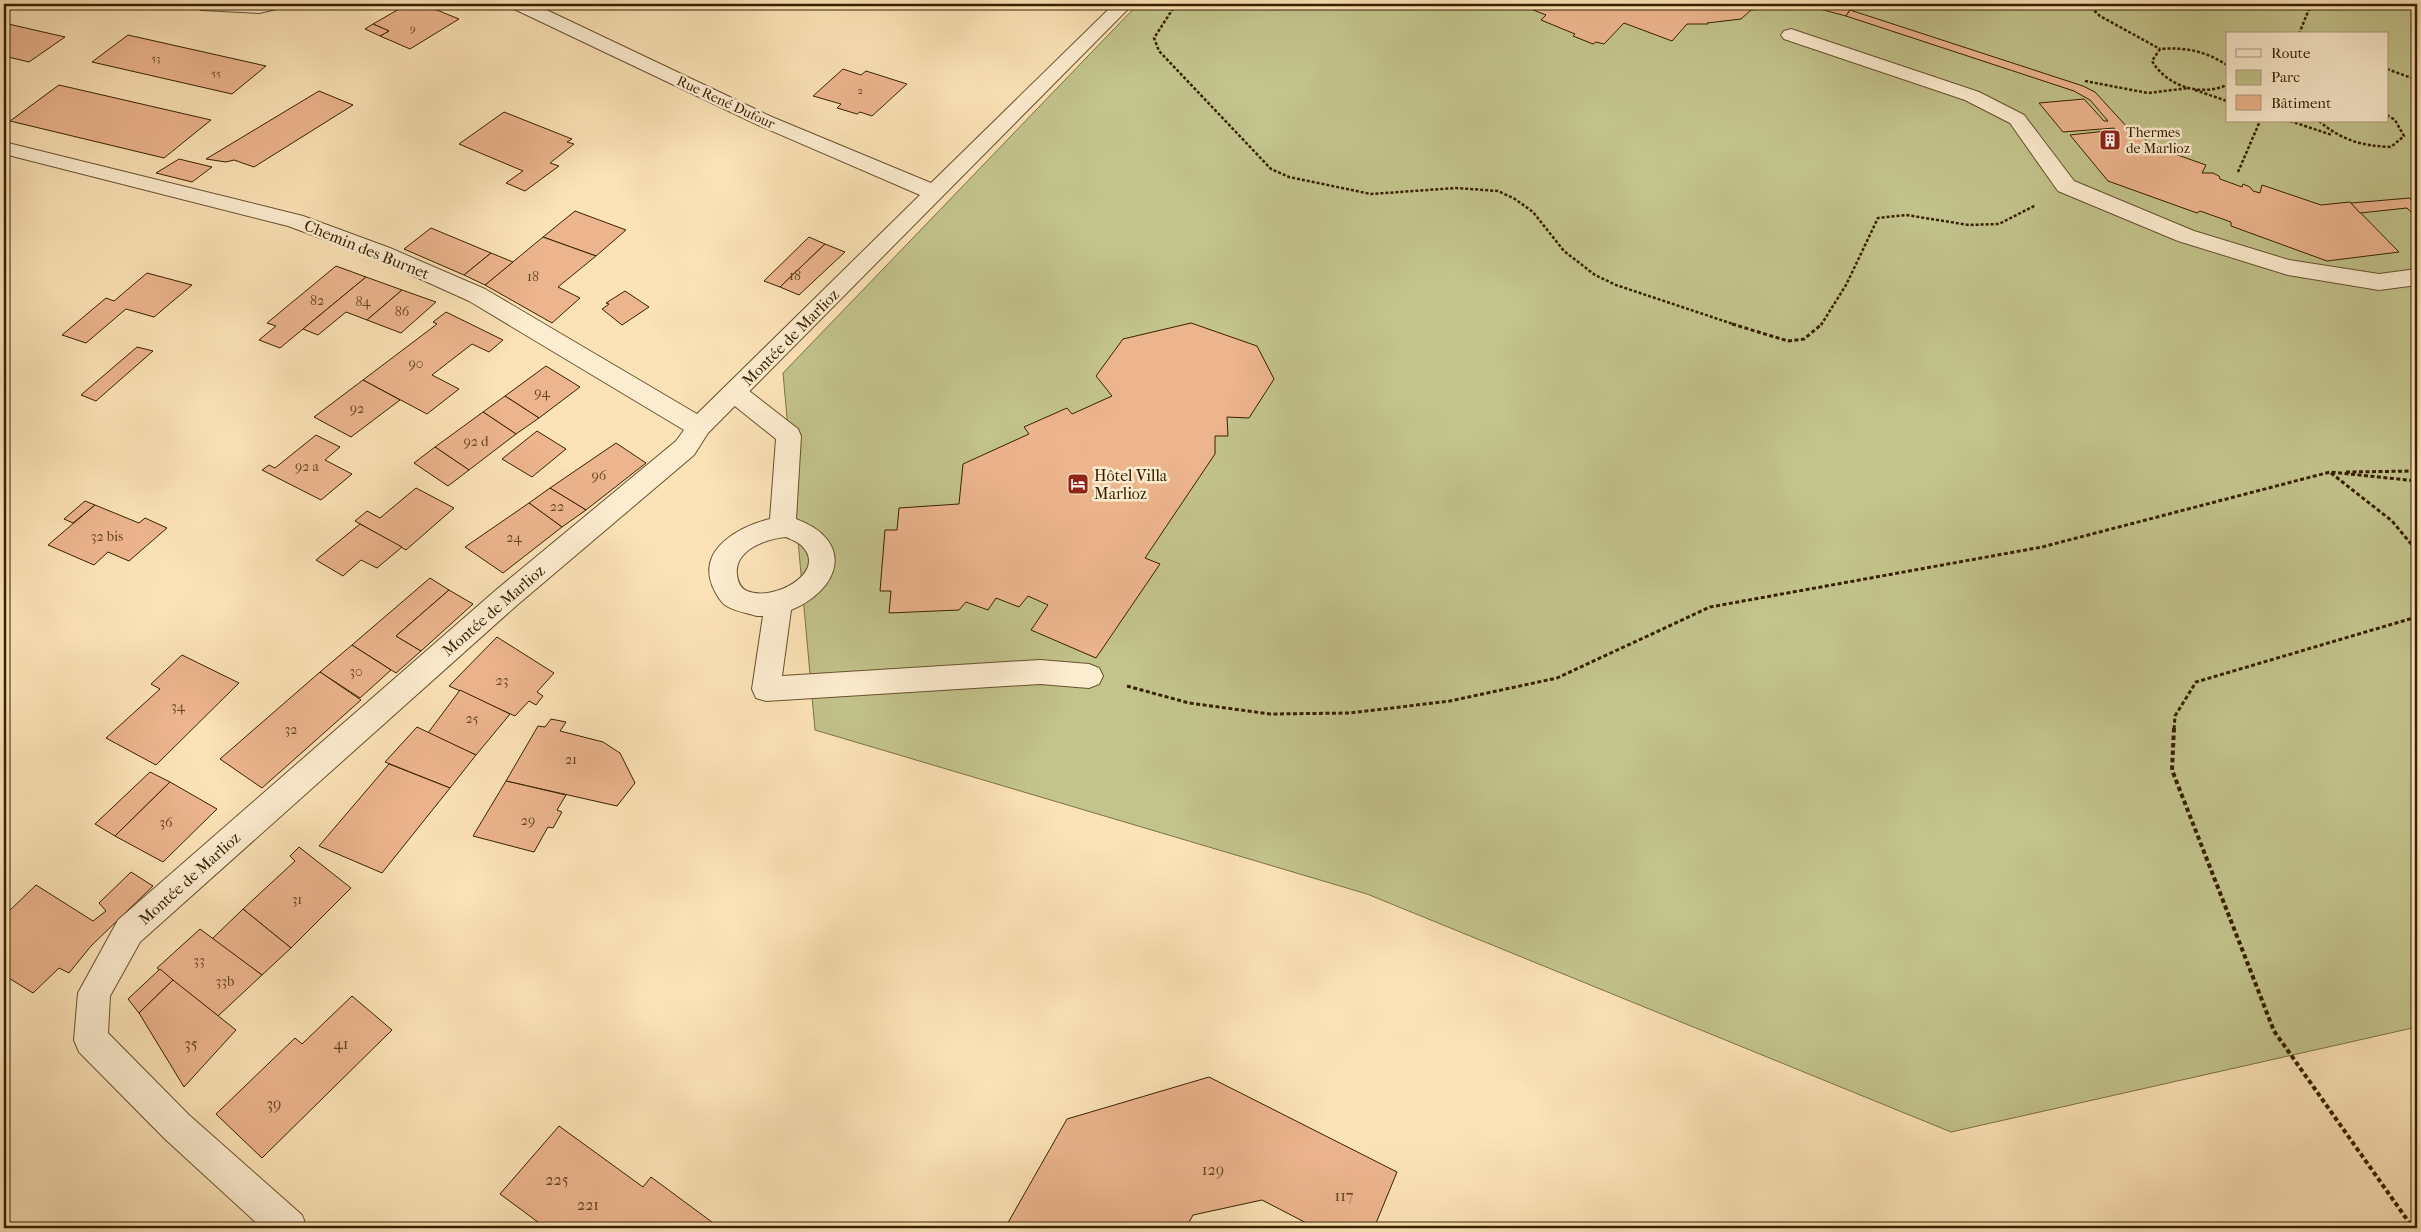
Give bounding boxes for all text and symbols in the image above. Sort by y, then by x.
house number: 9 [410,22,416,35]
legend [2226,32,2388,122]
text: Route [2271,44,2311,62]
house number: 53 [151,52,161,65]
house number: 55 [211,67,221,80]
text: Parc [2271,68,2300,86]
street label: Rue René Dufour [674,72,778,133]
house number: 2 [857,84,863,97]
text: Bâtiment [2271,94,2332,112]
place label: Thermes de Marlioz [2126,124,2190,157]
building icon: Thermes de Marlioz [2098,128,2122,152]
street label: Chemin des Burnet [301,216,432,283]
house number: 18 [789,267,801,284]
house number: 18 [527,268,539,285]
street label: Montée de Marlioz [738,285,843,390]
house number: 82 [310,292,324,309]
house number: 84 [355,293,371,310]
house number: 86 [395,303,410,320]
house number: 90 [408,355,424,372]
house number: 94 [534,384,550,401]
house number: 92 [350,400,364,417]
house number: 92 d [463,433,489,450]
house number: 92 a [295,458,320,475]
place label: Hôtel Villa Marlioz [1094,466,1168,503]
house number: 96 [592,467,607,484]
hotel icon: Hôtel Villa Marlioz [1066,472,1090,496]
house number: 22 [550,498,564,515]
house number: 32 bis [91,528,123,545]
house number: 24 [506,529,522,546]
street label: Montée de Marlioz [438,561,548,660]
house number: 30 [349,663,363,680]
house number: 23 [496,672,508,689]
house number: 34 [171,698,186,715]
house number: 25 [465,710,479,727]
house number: 32 [285,721,297,738]
house number: 21 [565,751,577,768]
house number: 29 [521,812,535,829]
house number: 36 [159,814,173,831]
street label: Montée de Marlioz [135,828,244,929]
house number: 31 [292,891,302,908]
house number: 33 [193,952,205,969]
house number: 33b [216,973,234,990]
house number: 35 [184,1034,198,1053]
house number: 41 [333,1034,349,1053]
house number: 39 [267,1094,281,1113]
house number: 129 [1202,1160,1224,1179]
house number: 225 [545,1170,569,1189]
house number: 117 [1334,1186,1354,1205]
house number: 221 [577,1195,599,1214]

